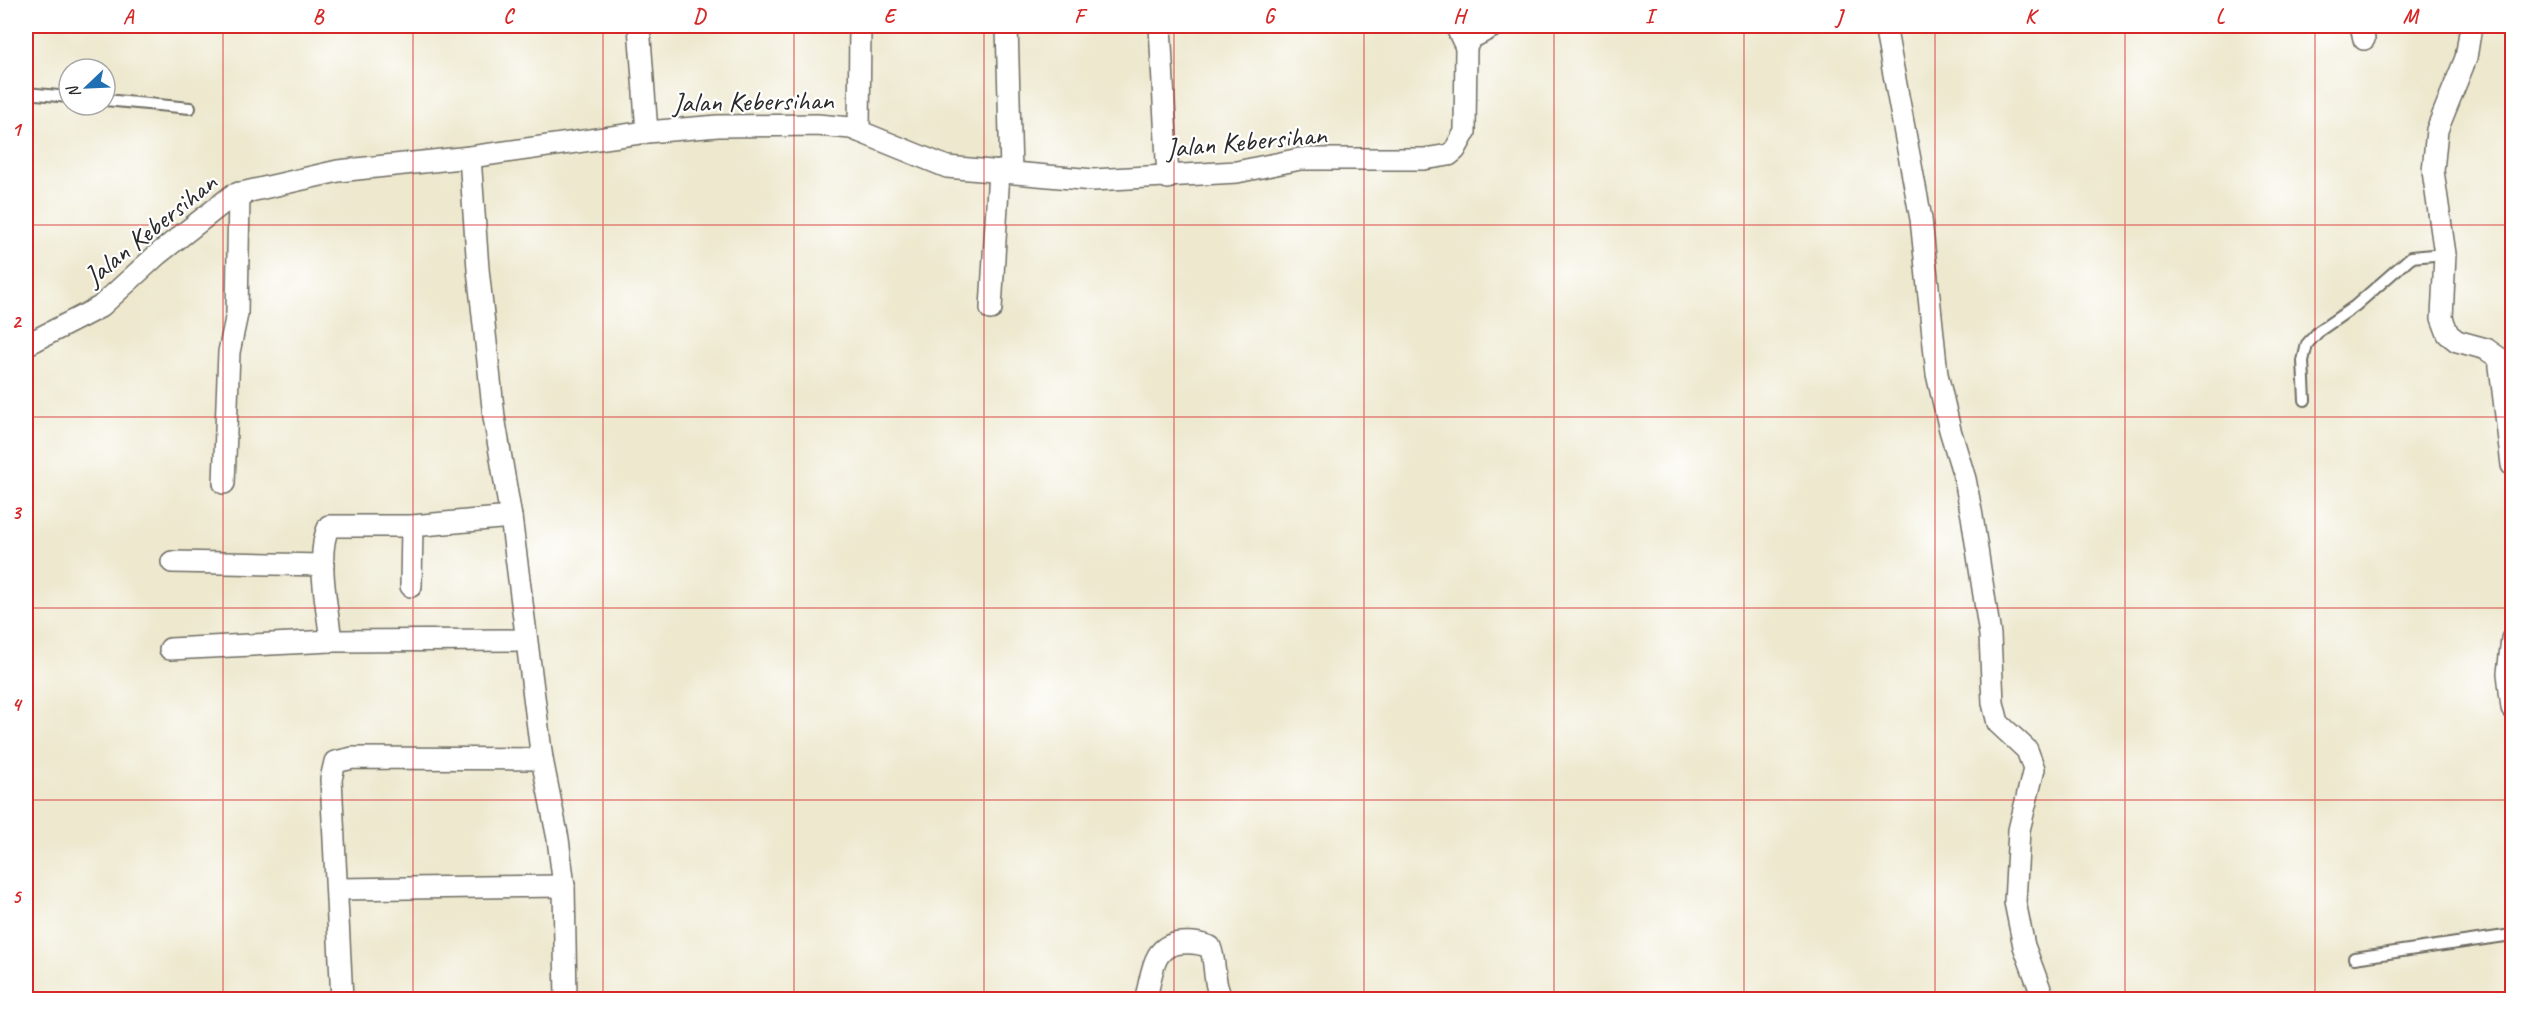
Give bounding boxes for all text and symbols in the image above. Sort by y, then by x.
text: A [123,4,135,29]
text: B [313,4,325,29]
text: C [503,4,515,29]
text: D [693,4,707,29]
text: E [884,4,898,29]
text: F [1074,4,1088,29]
text: G [1264,4,1277,29]
text: H [1453,4,1468,29]
text: I [1645,4,1658,29]
text: J [1834,4,1846,29]
text: K [2025,4,2039,29]
text: L [2216,4,2226,29]
text: M [2403,4,2420,29]
north arrow [57,57,117,117]
text: N [62,81,85,101]
street label: Jalan Kebersihan [670,82,835,120]
street label: Jalan Kebersihan [1162,116,1329,166]
text: 1 [12,117,23,142]
street label: Jalan Kebersihan [75,164,225,294]
text: 2 [12,309,23,334]
text: 3 [12,500,23,525]
text: 4 [12,692,24,717]
text: 5 [12,884,23,909]

